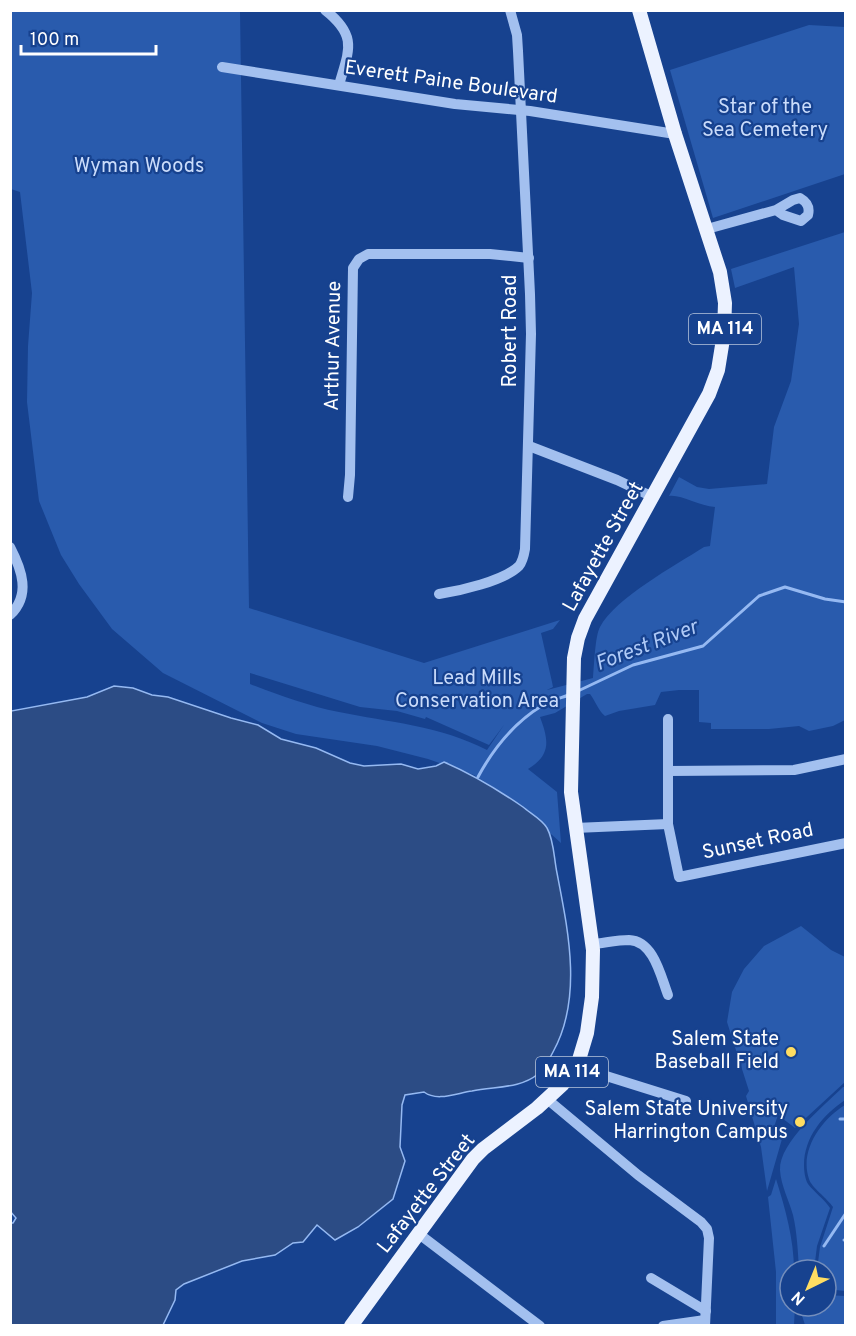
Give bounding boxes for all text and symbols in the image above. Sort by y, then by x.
scale bar [21,18,156,56]
text: 100 m [30,29,79,52]
street label: Everett Paine Boulevard [343,55,559,111]
park label: Star of the Sea Cemetery [702,95,828,144]
park label: Wyman Woods [74,154,204,180]
street label: Robert Road [498,274,524,388]
street label: Arthur Avenue [320,281,348,411]
road number: MA 114 [689,314,761,344]
street label: Lafayette Street [557,477,651,617]
water label: Forest River [592,613,704,678]
park label: Lead Mills Conservation Area [395,666,559,715]
street label: Sunset Road [700,818,816,866]
place label: Salem State Baseball Field [654,1027,779,1076]
marker: Salem State Baseball Field [784,1045,798,1059]
road number: MA 114 [536,1057,608,1087]
place label: Salem State University Harrington Campus [584,1097,788,1146]
marker: Salem State University Harrington Campus [793,1115,807,1129]
street label: Lafayette Street [372,1129,482,1259]
north arrow [778,1258,838,1318]
text: N [788,1286,810,1309]

